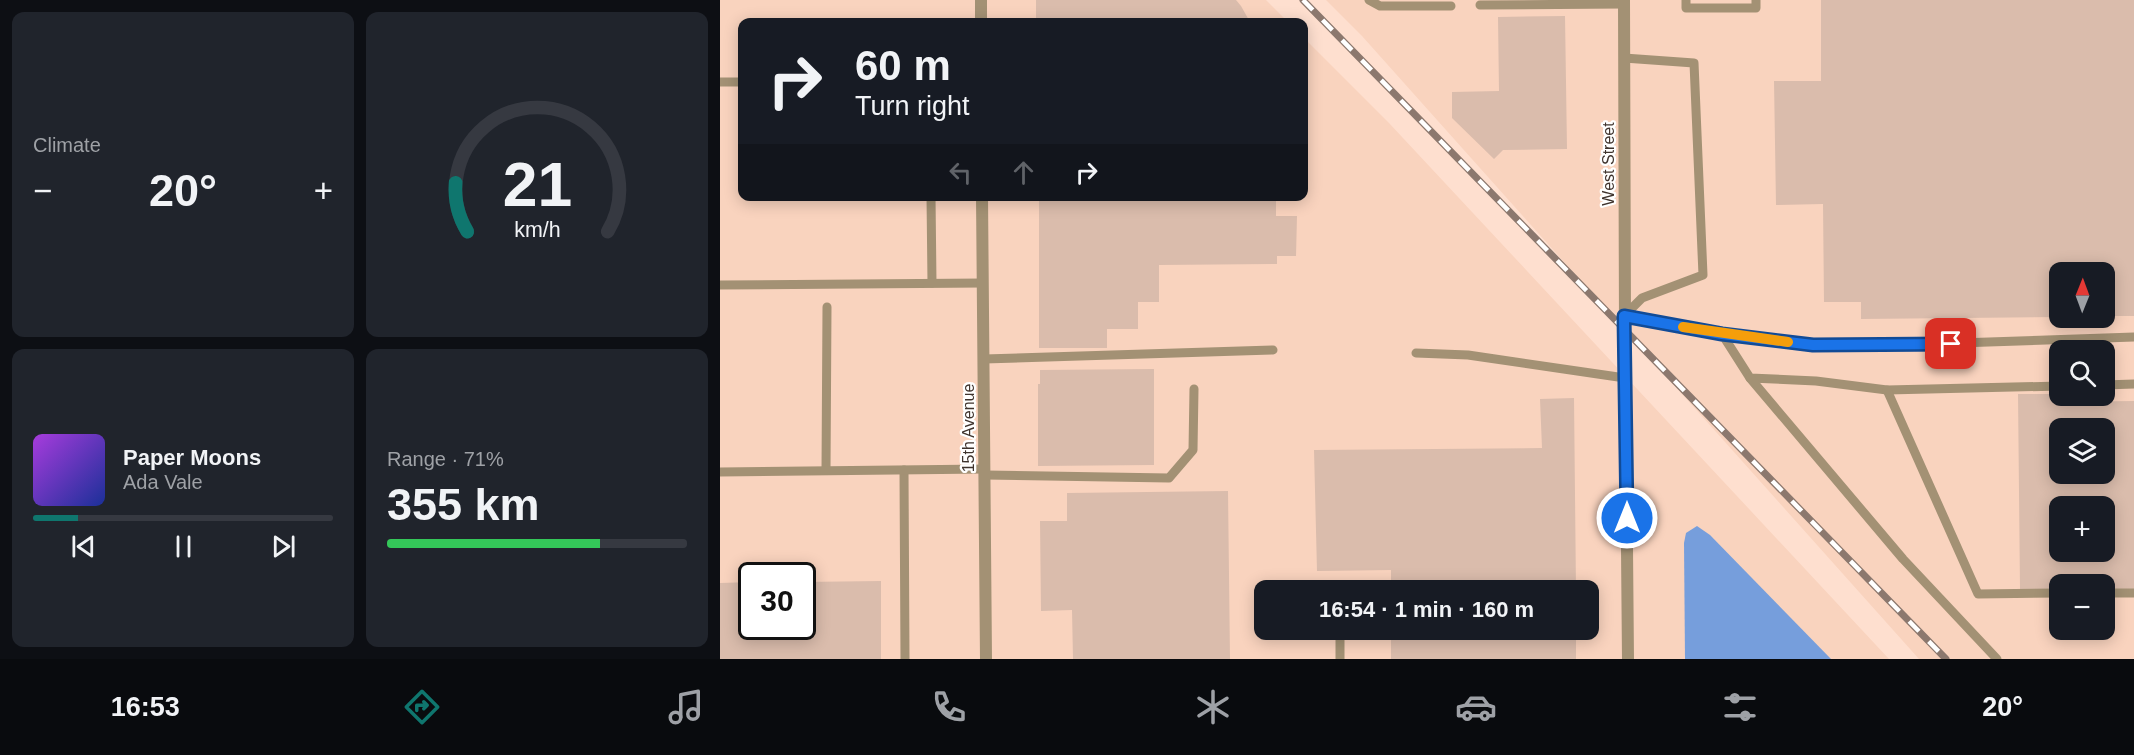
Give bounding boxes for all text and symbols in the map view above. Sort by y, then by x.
icon: right [756,42,834,120]
text: 60 m [855,42,951,89]
text: Turn right [855,91,970,121]
street label: West Street [1600,122,1617,206]
text: Climate [33,134,101,156]
text: 21 [502,150,572,219]
icon: left [944,156,977,189]
icon: ahead [1007,156,1040,189]
icon: right [1070,156,1103,189]
text: 20° [149,165,217,216]
text: − [33,172,52,209]
text: + [314,172,333,209]
text: km/h [514,218,560,242]
north arrow [2049,262,2115,328]
map controls [2049,262,2115,640]
pin [1925,318,1976,369]
icon: arrive [1934,327,1967,360]
button: search [2049,340,2115,406]
street label: 15th Avenue [960,384,977,472]
button: layers [2049,418,2115,484]
text: Paper Moons [123,445,261,470]
text: Range · 71% [387,448,504,470]
text: Ada Vale [123,471,203,493]
text: 355 km [387,479,540,530]
position arrow [1595,486,1659,550]
button: + [2049,496,2115,562]
icon: previous [67,530,100,563]
icon: pause [167,530,200,563]
icon: next [267,530,300,563]
speed limit sign: 30 [738,562,816,640]
button: − [2049,574,2115,640]
text: 16:54 · 1 min · 160 m [1319,597,1534,622]
icon: directions [401,686,443,728]
icon: music [665,686,707,728]
icon: phone [928,686,970,728]
icon: climate [1192,686,1234,728]
icon: car [1455,686,1497,728]
icon: filters [1719,686,1761,728]
text: 16:53 [111,692,180,722]
text: 20° [1982,692,2023,722]

